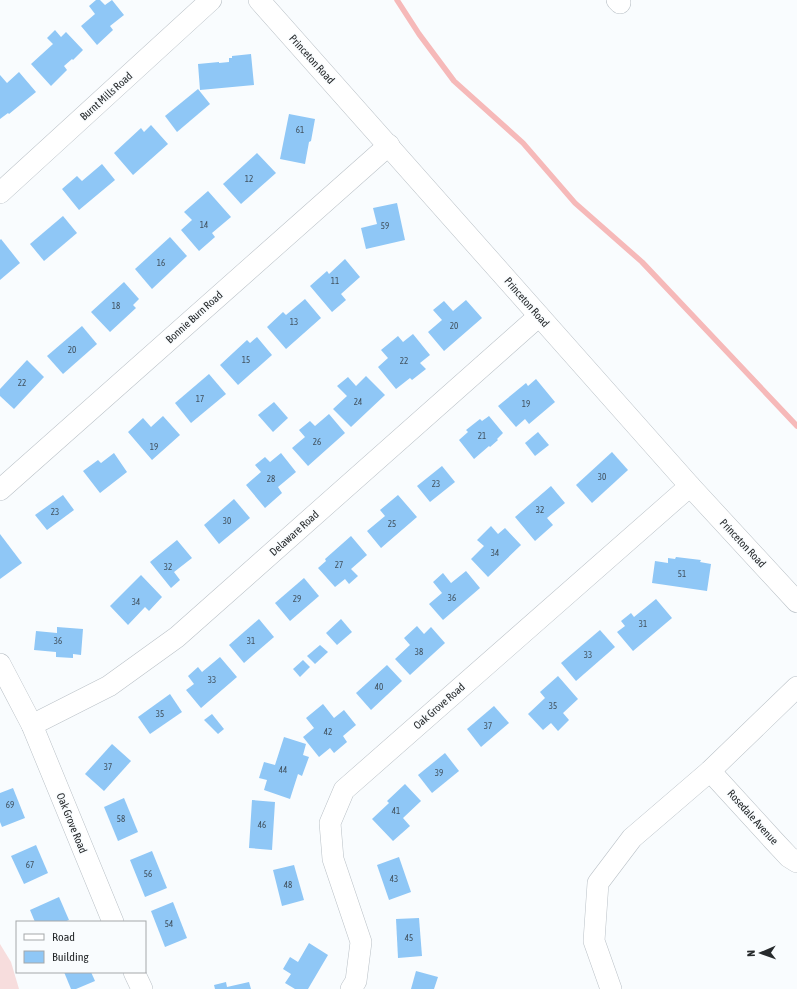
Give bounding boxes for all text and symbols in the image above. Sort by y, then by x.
street label: Princeton Road [287,32,337,86]
street label: Burnt Mills Road [77,69,135,123]
house number: 61 [296,125,304,135]
house number: 12 [245,174,253,184]
house number: 14 [200,220,208,230]
house number: 59 [381,221,389,231]
house number: 16 [157,258,165,268]
street label: Princeton Road [502,275,552,329]
house number: 11 [331,276,339,286]
street label: Bonnie Burn Road [163,289,225,345]
house number: 18 [112,301,120,311]
house number: 13 [290,317,298,327]
house number: 20 [450,321,458,331]
house number: 20 [68,345,76,355]
house number: 15 [242,355,250,365]
house number: 22 [400,356,408,366]
house number: 22 [18,378,26,388]
house number: 17 [196,394,204,404]
house number: 24 [354,397,362,407]
house number: 19 [522,399,530,409]
house number: 21 [478,431,486,441]
house number: 26 [313,437,321,447]
house number: 19 [150,442,158,452]
house number: 30 [598,472,606,482]
house number: 28 [267,474,275,484]
house number: 23 [432,479,440,489]
house number: 32 [536,505,544,515]
house number: 23 [51,507,59,517]
street label: Delaware Road [267,508,321,558]
house number: 30 [223,516,231,526]
street label: Princeton Road [718,516,768,570]
house number: 25 [388,519,396,529]
house number: 34 [491,548,499,558]
house number: 27 [335,560,343,570]
house number: 32 [164,562,172,572]
house number: 51 [678,569,686,579]
house number: 36 [448,593,456,603]
house number: 29 [293,594,301,604]
house number: 34 [132,597,140,607]
house number: 31 [639,619,647,629]
house number: 36 [54,636,62,646]
house number: 31 [247,636,255,646]
house number: 38 [415,647,423,657]
house number: 33 [584,650,592,660]
house number: 33 [208,675,216,685]
street label: Oak Grove Road [411,680,467,732]
house number: 40 [375,682,383,692]
house number: 35 [549,701,557,711]
house number: 35 [156,709,164,719]
house number: 37 [484,721,492,731]
house number: 42 [324,727,332,737]
house number: 37 [104,762,112,772]
house number: 44 [279,765,287,775]
house number: 39 [435,768,443,778]
street label: Rosedale Avenue [725,787,781,847]
street label: Oak Grove Road [54,791,90,855]
house number: 69 [6,800,14,810]
house number: 41 [392,806,400,816]
house number: 58 [117,814,125,824]
house number: 46 [258,820,266,830]
house number: 67 [26,860,34,870]
house number: 56 [144,869,152,879]
house number: 43 [390,874,398,884]
house number: 48 [284,880,292,890]
house number: 54 [165,919,173,929]
legend [16,921,146,973]
text: Road [52,930,75,944]
house number: 45 [405,933,413,943]
north arrow [741,933,781,973]
text: Building [52,950,90,964]
text: N [745,950,757,957]

